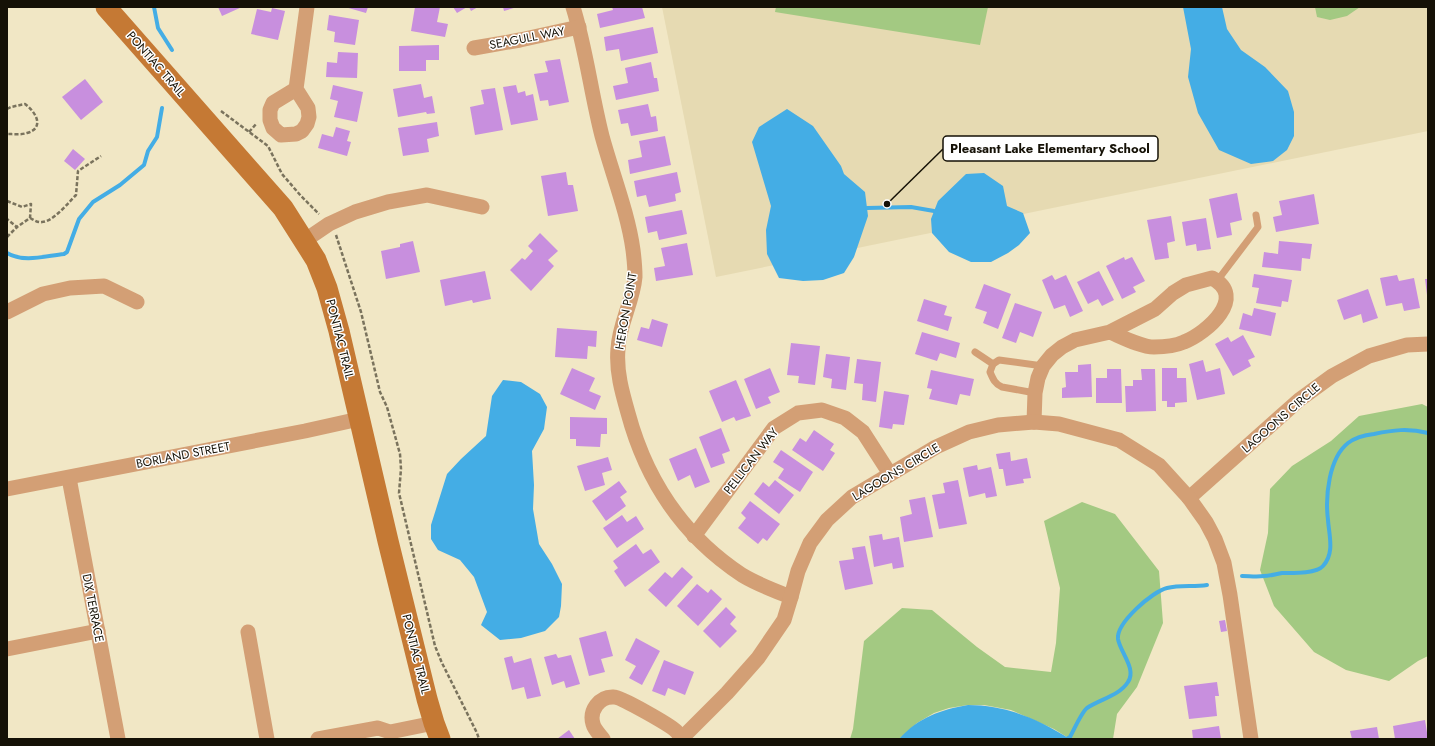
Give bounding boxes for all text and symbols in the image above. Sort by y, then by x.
street label: SEAGULL WAY [488,22,566,54]
street label: PONTIAC TRAIL [122,27,190,101]
callout: Pleasant Lake Elementary School [943,136,1158,161]
text: Pleasant Lake Elementary School [950,139,1150,158]
street label: HERON POINT [610,271,642,351]
street label: PONTIAC TRAIL [321,297,359,381]
street label: LAGOONS CIRCLE [1238,379,1324,457]
street label: PELLICAN WAY [719,424,783,498]
street label: BORLAND STREET [135,437,232,473]
street label: LAGOONS CIRCLE [849,439,943,505]
street label: DIX TERRACE [78,572,108,644]
street label: PONTIAC TRAIL [397,612,435,696]

